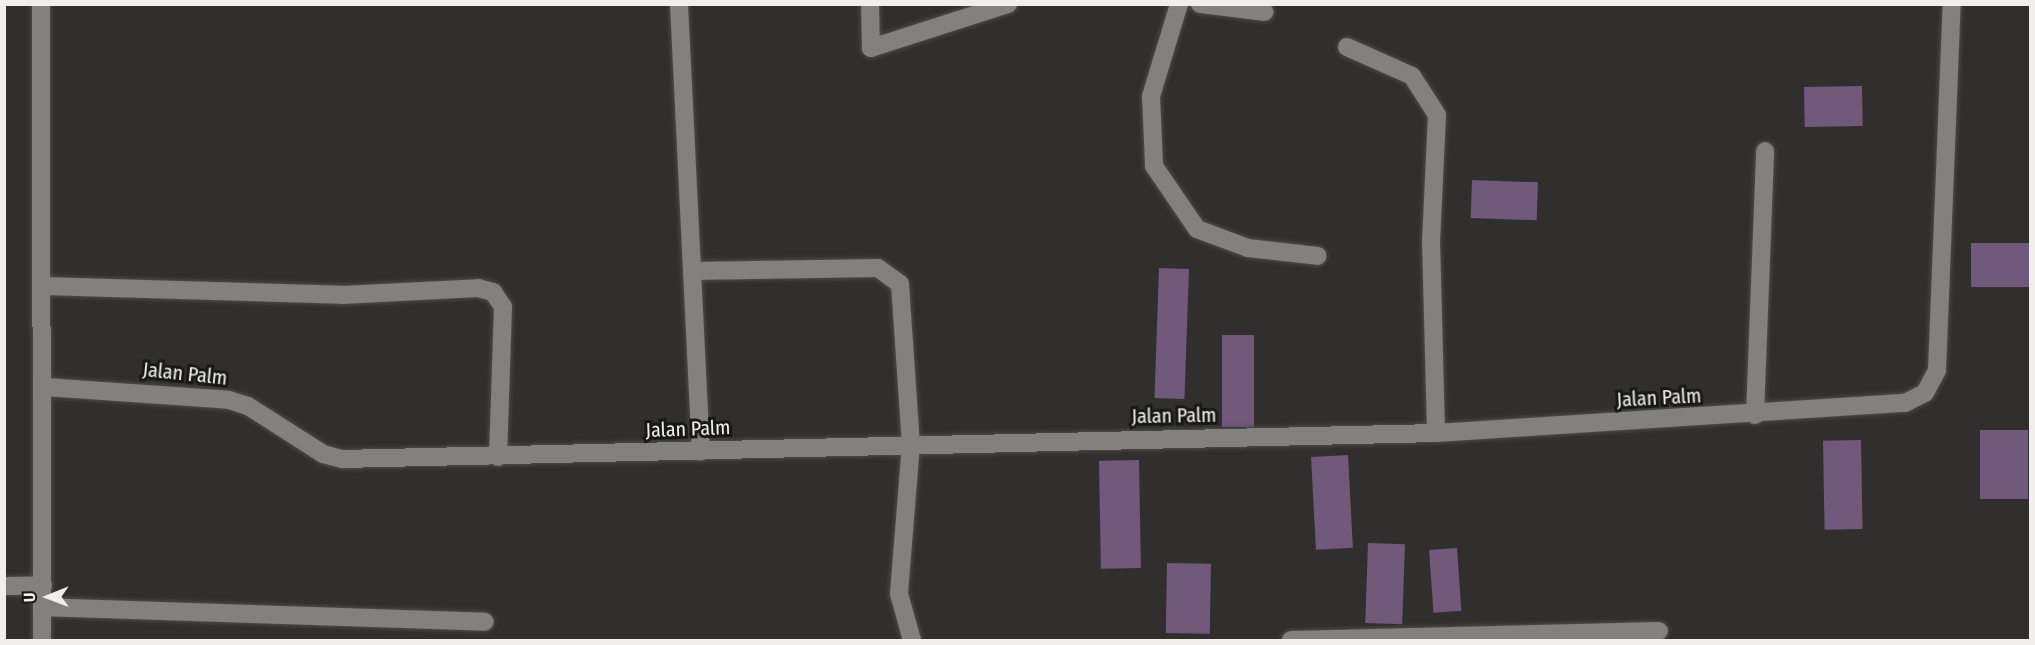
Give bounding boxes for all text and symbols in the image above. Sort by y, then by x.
street label: Jalan Palm [141,358,229,390]
street label: Jalan Palm [1616,384,1702,412]
street label: Jalan Palm [1131,403,1217,429]
street label: Jalan Palm [645,416,731,442]
north arrow [18,567,78,627]
text: U [20,592,39,602]

